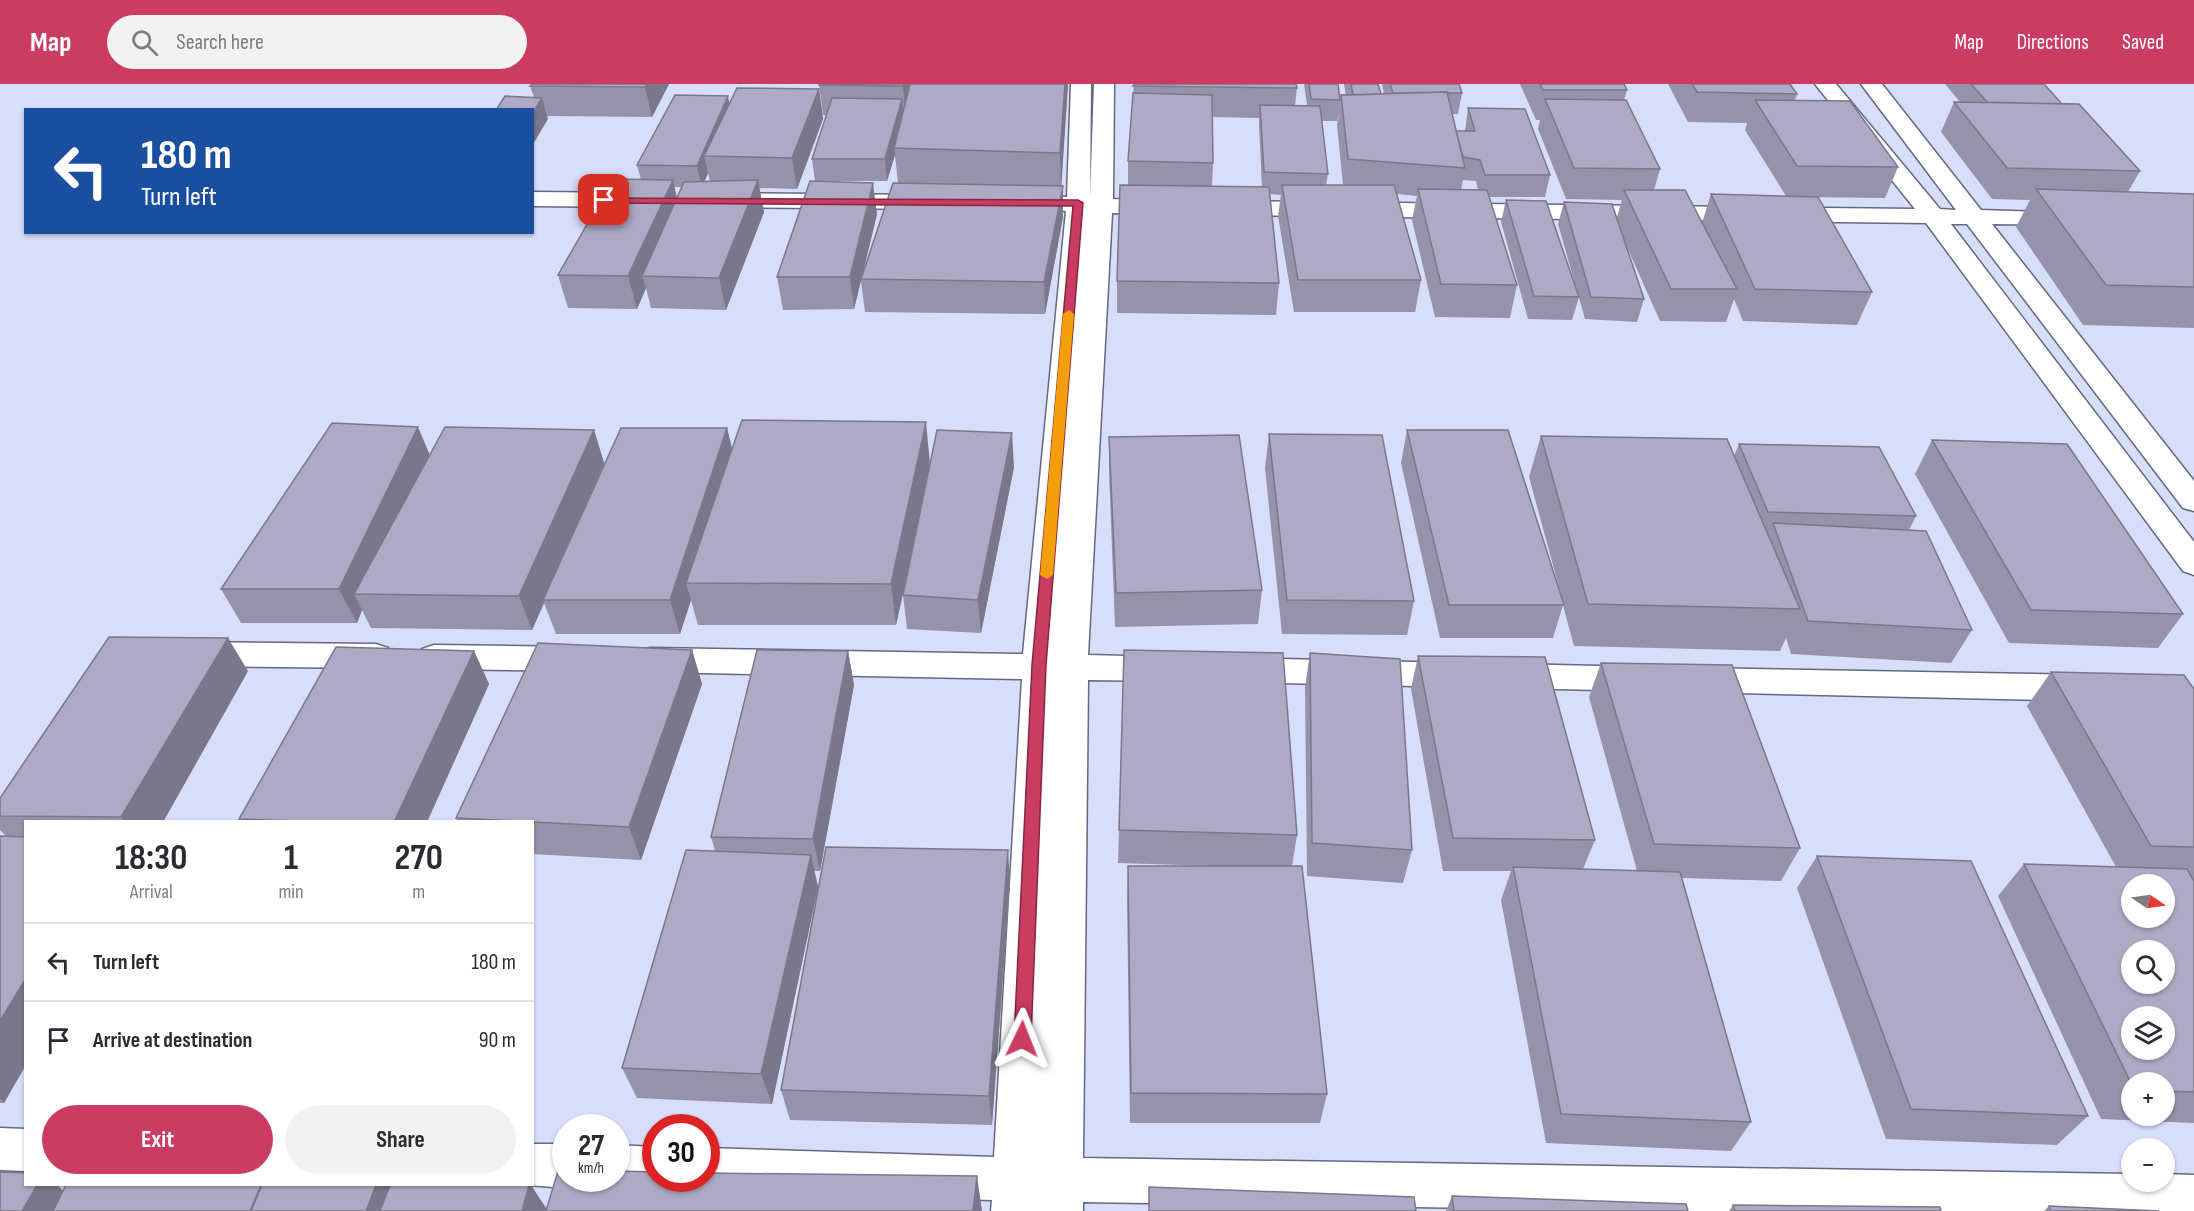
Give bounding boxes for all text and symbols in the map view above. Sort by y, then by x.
search box [107,15,527,69]
text: Map [30,26,71,59]
icon: search [128,26,161,59]
text: Search here [176,29,264,56]
text: Map [1954,30,1984,55]
text: Directions [2017,30,2089,55]
text: Saved [2122,30,2164,55]
text: 180 m [141,130,232,181]
icon: left [42,132,120,210]
pin [578,174,629,225]
text: Turn left [141,181,217,213]
icon: arrive [587,183,620,216]
text: 18:30 [115,837,187,880]
text: 1 [284,837,298,880]
text: 270 [394,837,443,880]
north arrow [2121,874,2175,928]
map controls [2121,874,2175,1192]
text: Arrival [130,880,173,904]
text: min [278,880,304,904]
text: m [412,880,425,904]
button: search [2121,940,2175,994]
icon: left [42,946,75,979]
text: Turn left [93,949,159,976]
text: 180 m [471,949,516,976]
button: layers [2121,1006,2175,1060]
position arrow [990,1007,1054,1071]
icon: arrive [42,1024,75,1057]
text: Arrive at destination [93,1027,252,1054]
text: 90 m [479,1027,516,1054]
button: + [2121,1072,2175,1126]
button: Exit [42,1105,273,1174]
button: Share [285,1105,516,1174]
speed limit sign: 30 [642,1114,720,1192]
text: 27 [578,1128,604,1164]
button: − [2121,1138,2175,1192]
text: km/h [578,1159,604,1178]

